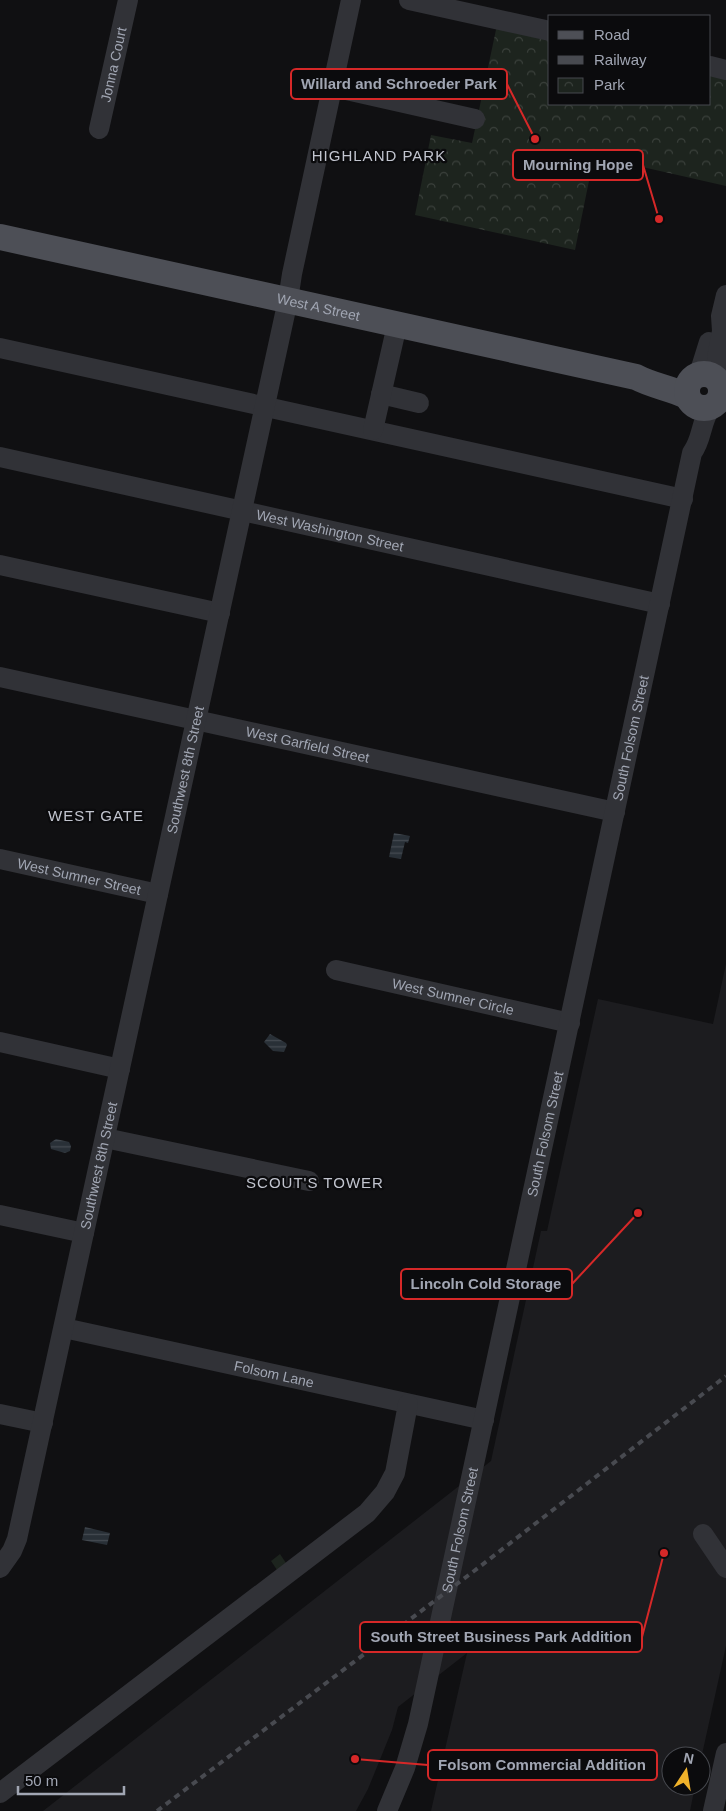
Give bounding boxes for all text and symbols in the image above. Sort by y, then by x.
legend [548,15,711,105]
street label: Jonna Court [97,25,130,104]
text: Road [594,26,630,43]
text: Railway [594,51,647,68]
callout: Willard and Schroeder Park [291,69,507,99]
text: Willard and Schroeder Park [301,75,498,92]
text: Park [594,76,625,93]
district label: HIGHLAND PARK [312,147,446,164]
callout: Mourning Hope [513,150,643,180]
text: Mourning Hope [523,156,633,173]
street label: West A Street [275,290,362,324]
street label: West Washington Street [255,506,405,555]
street label: South Folsom Street [609,674,652,802]
street label: Southwest 8th Street [163,705,207,835]
street label: West Garfield Street [244,723,371,766]
district label: WEST GATE [48,807,144,824]
street label: West Sumner Street [16,855,142,898]
street label: West Sumner Circle [391,975,516,1018]
street label: South Folsom Street [524,1070,566,1198]
street label: Southwest 8th Street [77,1100,120,1231]
district label: SCOUT'S TOWER [246,1174,384,1191]
callout: Lincoln Cold Storage [401,1269,572,1299]
text: Lincoln Cold Storage [411,1275,561,1292]
street label: Folsom Lane [233,1358,316,1391]
street label: South Folsom Street [439,1466,481,1594]
callout: South Street Business Park Addition [360,1622,642,1652]
text: South Street Business Park Addition [370,1628,632,1645]
north arrow [661,1746,711,1796]
text: N [682,1749,695,1767]
callout: Folsom Commercial Addition [428,1750,657,1780]
text: Folsom Commercial Addition [438,1756,646,1773]
scale bar [18,1764,124,1796]
text: 50 m [25,1772,58,1789]

